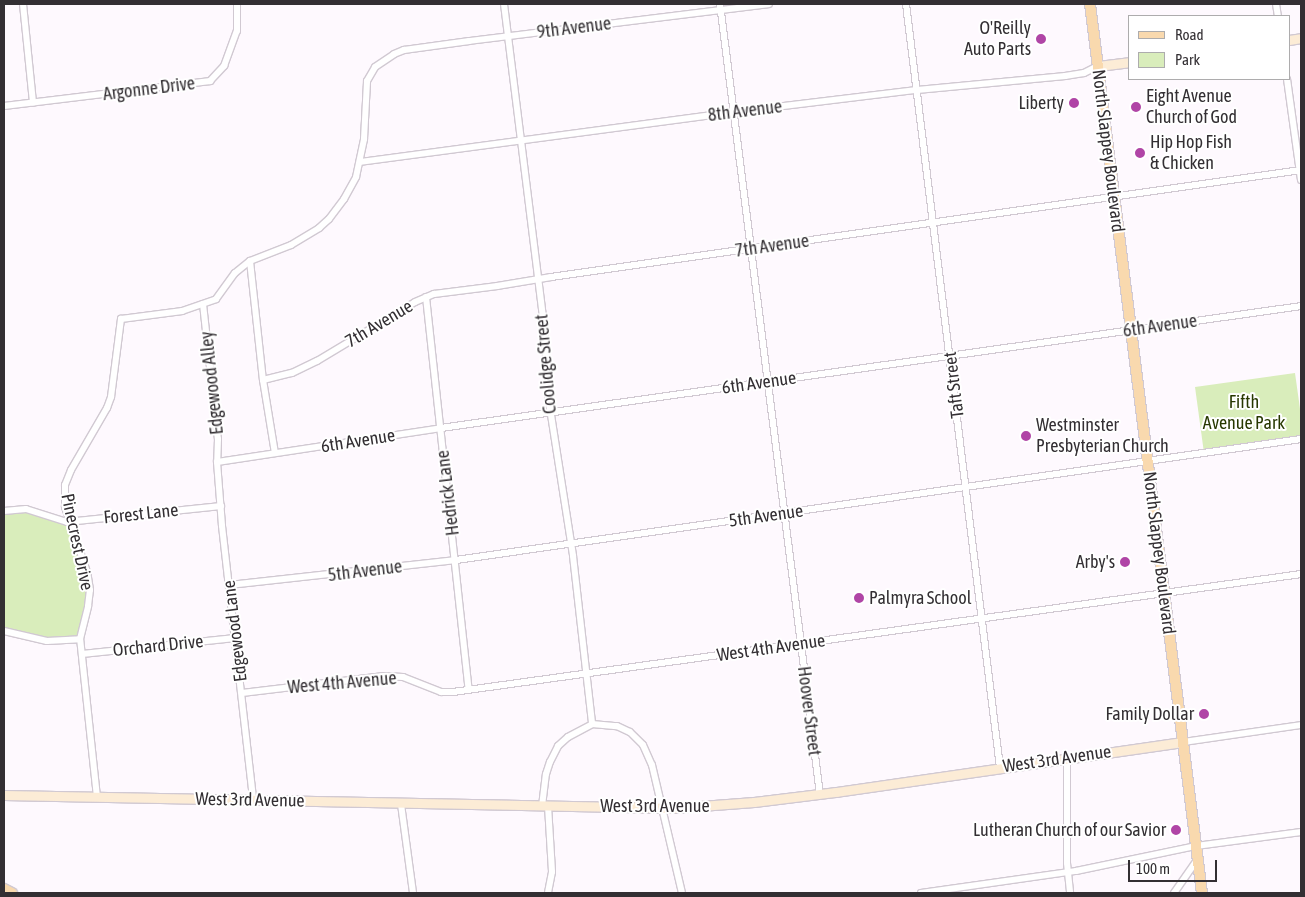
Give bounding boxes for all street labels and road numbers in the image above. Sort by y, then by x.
street label: 9th Avenue [536,13,612,43]
street label: North Slappey Boulevard [1087,68,1129,234]
street label: Argonne Drive [102,73,196,105]
street label: 8th Avenue [707,96,783,126]
street label: 7th Avenue [734,230,810,262]
street label: 7th Avenue [341,296,417,352]
street label: 6th Avenue [1122,310,1198,342]
street label: Coolidge Street [531,313,561,415]
street label: Edgewood Alley [196,330,228,436]
street label: Taft Street [939,350,969,420]
street label: 6th Avenue [721,367,797,399]
street label: 6th Avenue [319,424,397,458]
street label: Hedrick Lane [432,449,464,537]
street label: North Slappey Boulevard [1138,470,1180,636]
street label: Pinecrest Drive [56,492,98,592]
street label: Forest Lane [103,499,179,529]
street label: 5th Avenue [728,500,804,532]
street label: 5th Avenue [327,556,403,586]
street label: Edgewood Lane [218,579,252,683]
street label: West 4th Avenue [715,630,827,666]
street label: Orchard Drive [112,631,204,661]
street label: Hoover Street [793,665,825,757]
street label: West 4th Avenue [287,667,397,699]
street label: West 3rd Avenue [1001,741,1113,777]
street label: West 3rd Avenue [195,788,305,812]
street label: West 3rd Avenue [600,795,710,817]

